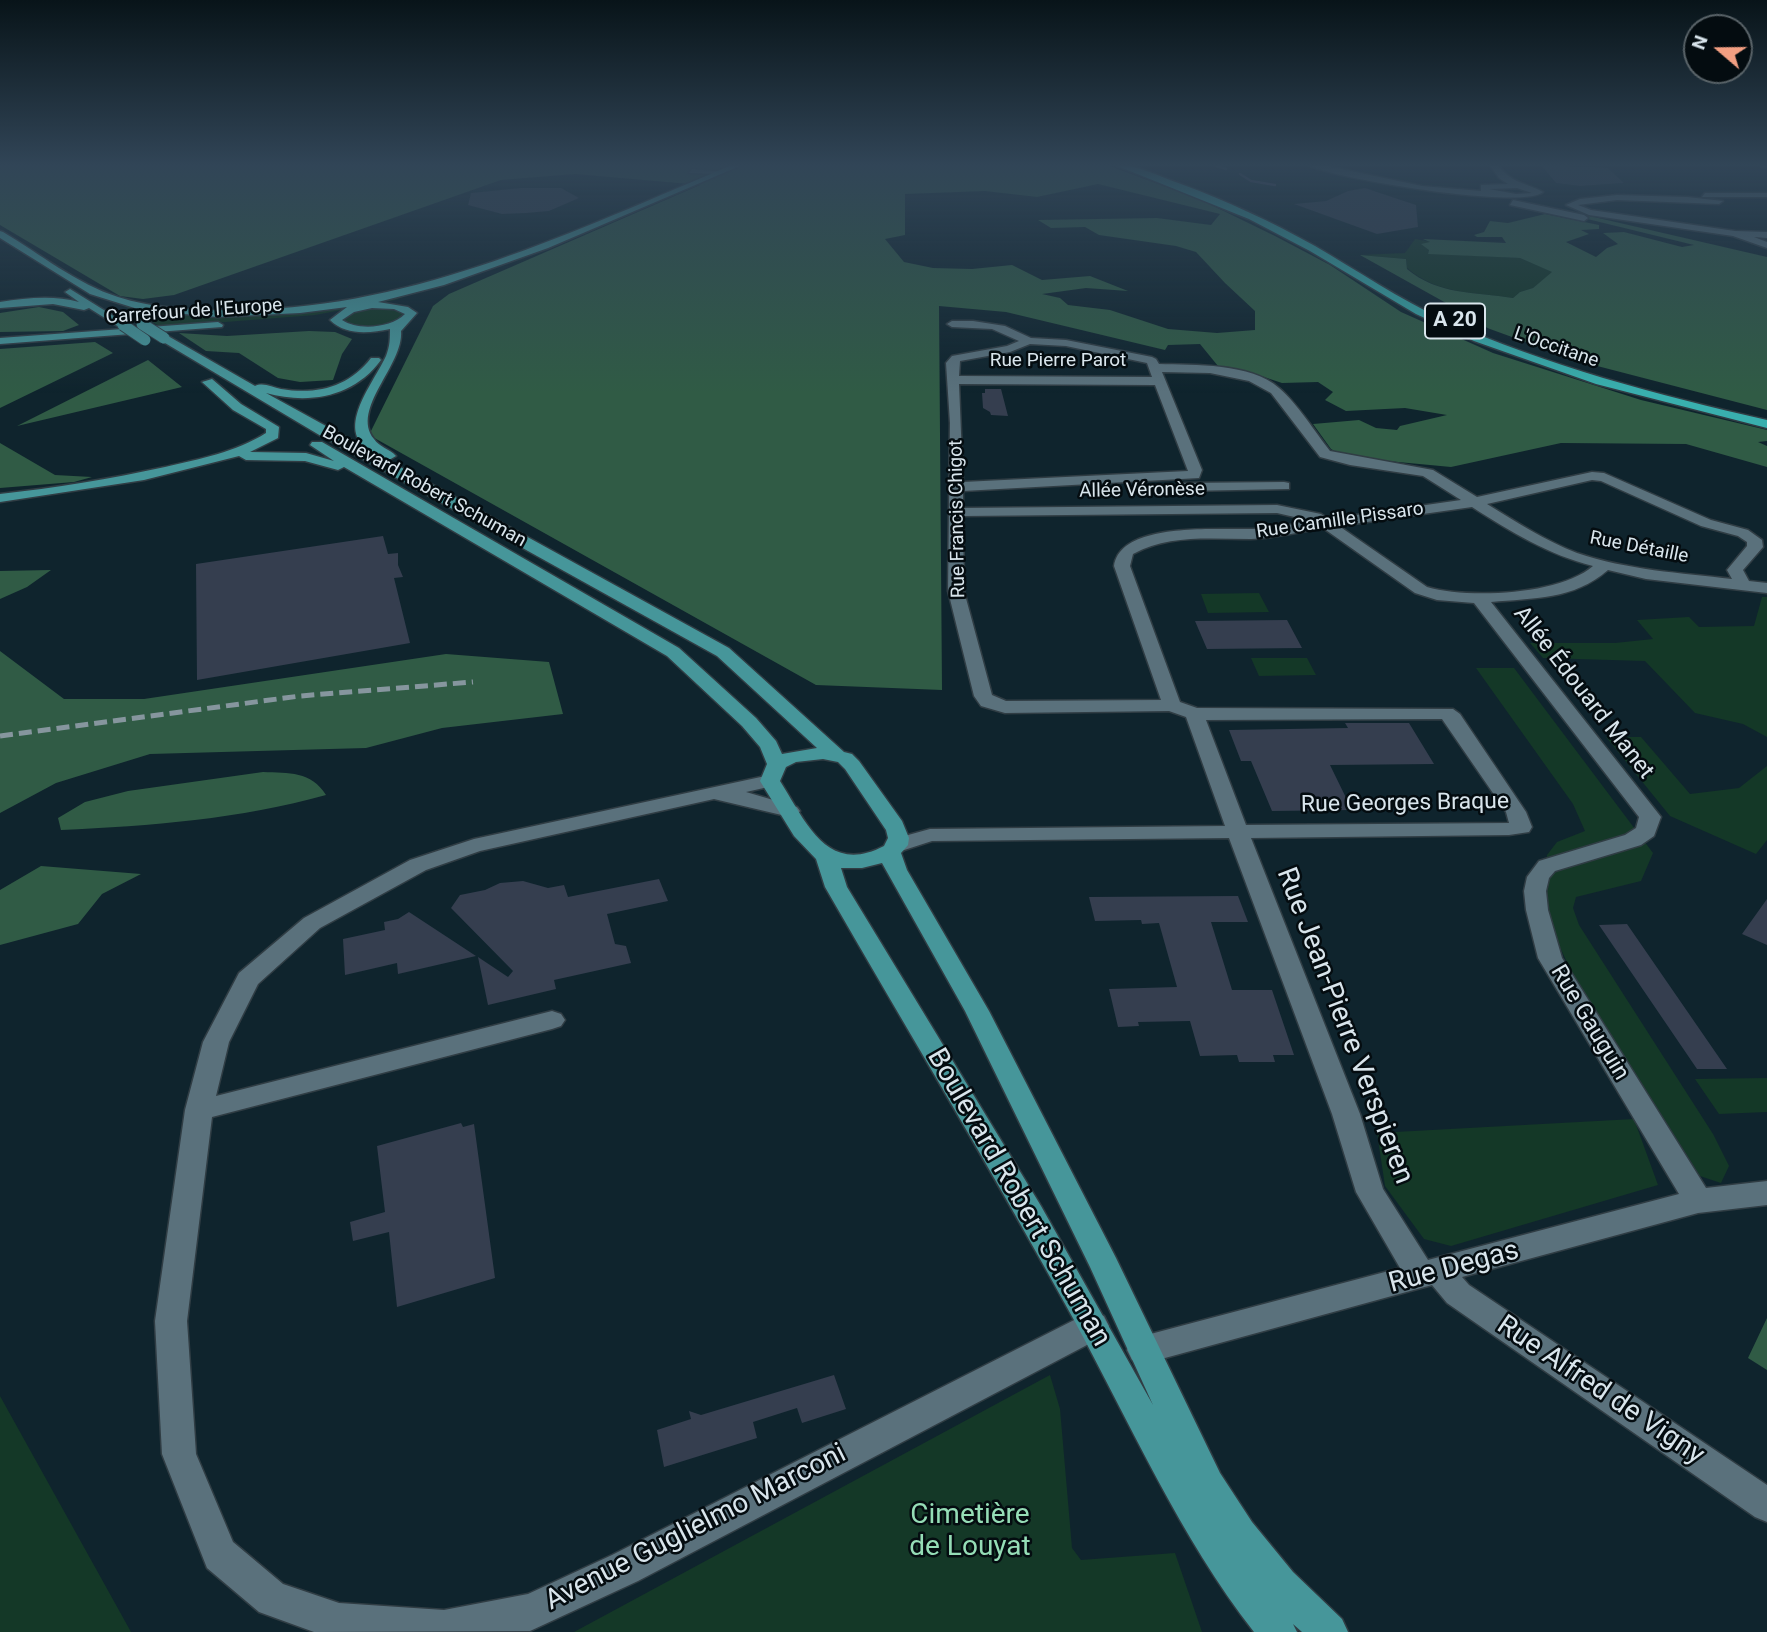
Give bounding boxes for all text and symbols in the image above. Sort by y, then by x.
north arrow [1683,14,1753,84]
text: N [1687,32,1713,53]
street label: Carrefour de l'Europe [105,294,283,330]
road number: A 20 [1425,304,1485,338]
street label: L'Occitane [1511,323,1601,373]
street label: Rue Pierre Parot [990,350,1126,372]
street label: Boulevard Robert Schuman [318,421,530,553]
street label: Rue Francis Chigot [945,440,971,598]
street label: Allée Véronèse [1079,479,1205,503]
street label: Rue Camille Pissaro [1255,498,1425,544]
street label: Rue Détaille [1588,527,1690,569]
street label: Allée Édouard Manet [1507,601,1659,785]
street label: Rue Georges Braque [1301,788,1509,820]
street label: Rue Jean-Pierre Verspieren [1268,863,1420,1189]
street label: Rue Gauguin [1544,960,1634,1086]
street label: Boulevard Robert Schuman [919,1043,1117,1353]
street label: Rue Degas [1385,1235,1523,1301]
street label: Rue Alfred de Vigny [1490,1309,1710,1473]
street label: Avenue Guglielmo Marconi [540,1437,852,1619]
park label: Cimetière de Louyat [909,1499,1031,1565]

